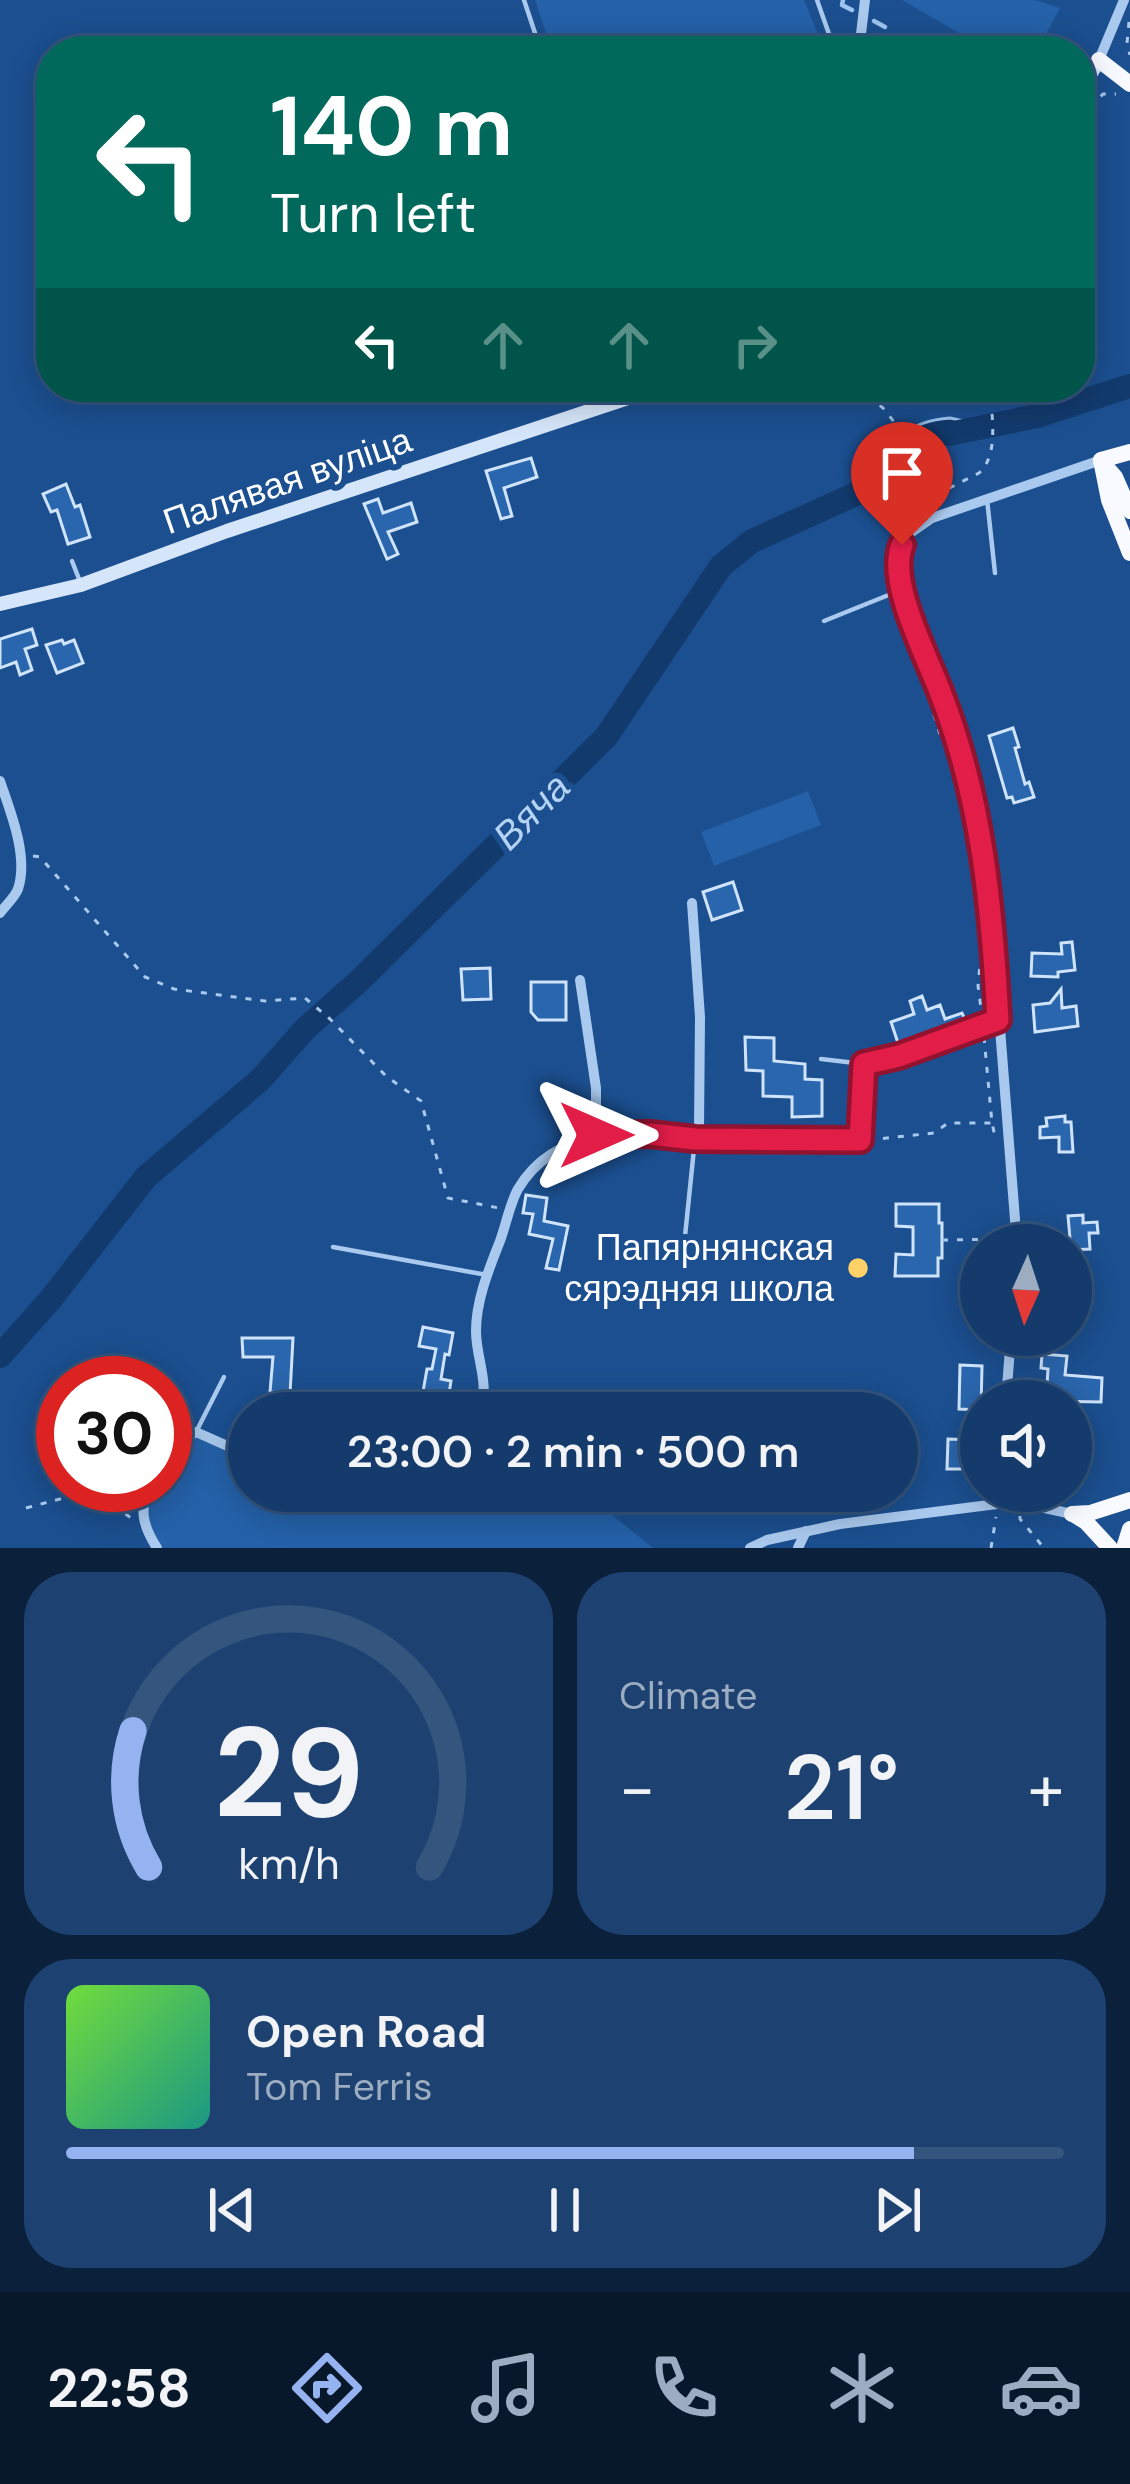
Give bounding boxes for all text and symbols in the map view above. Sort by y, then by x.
text: 140 m [270,72,513,181]
icon: left [72,84,228,240]
text: Turn left [270,178,476,249]
icon: left [344,312,410,378]
icon: ahead [470,312,536,378]
icon: ahead [596,312,662,378]
icon: right [722,312,788,378]
street label: Палявая вуліца [157,416,418,545]
pin [851,422,953,545]
icon: arrive [869,440,935,506]
water label: Вяча [482,762,581,861]
position arrow [533,1072,659,1198]
place label: Папярнянская сярэдняя школа [564,1224,835,1312]
north arrow [960,1224,1092,1356]
map controls [960,1224,1092,1512]
marker: Папярнянская сярэдняя школа [845,1255,871,1281]
speed limit sign: 30 [36,1356,192,1512]
button: sound [960,1380,1092,1512]
text: 23:00 · 2 min · 500 m [347,1422,799,1481]
text: Climate [619,1670,757,1721]
text: 29 [213,1692,364,1855]
text: 21° [784,1730,899,1847]
text: − [619,1746,655,1831]
text: + [1028,1746,1064,1831]
text: km/h [238,1835,339,1891]
text: Open Road [246,2002,487,2061]
text: Tom Ferris [246,2061,433,2112]
icon: previous [199,2177,265,2243]
icon: pause [532,2177,598,2243]
icon: next [865,2177,931,2243]
icon: directions [285,2346,369,2430]
icon: music [464,2346,548,2430]
icon: phone [642,2346,726,2430]
icon: climate [820,2346,904,2430]
icon: car [999,2346,1083,2430]
text: 22:58 [47,2353,191,2424]

